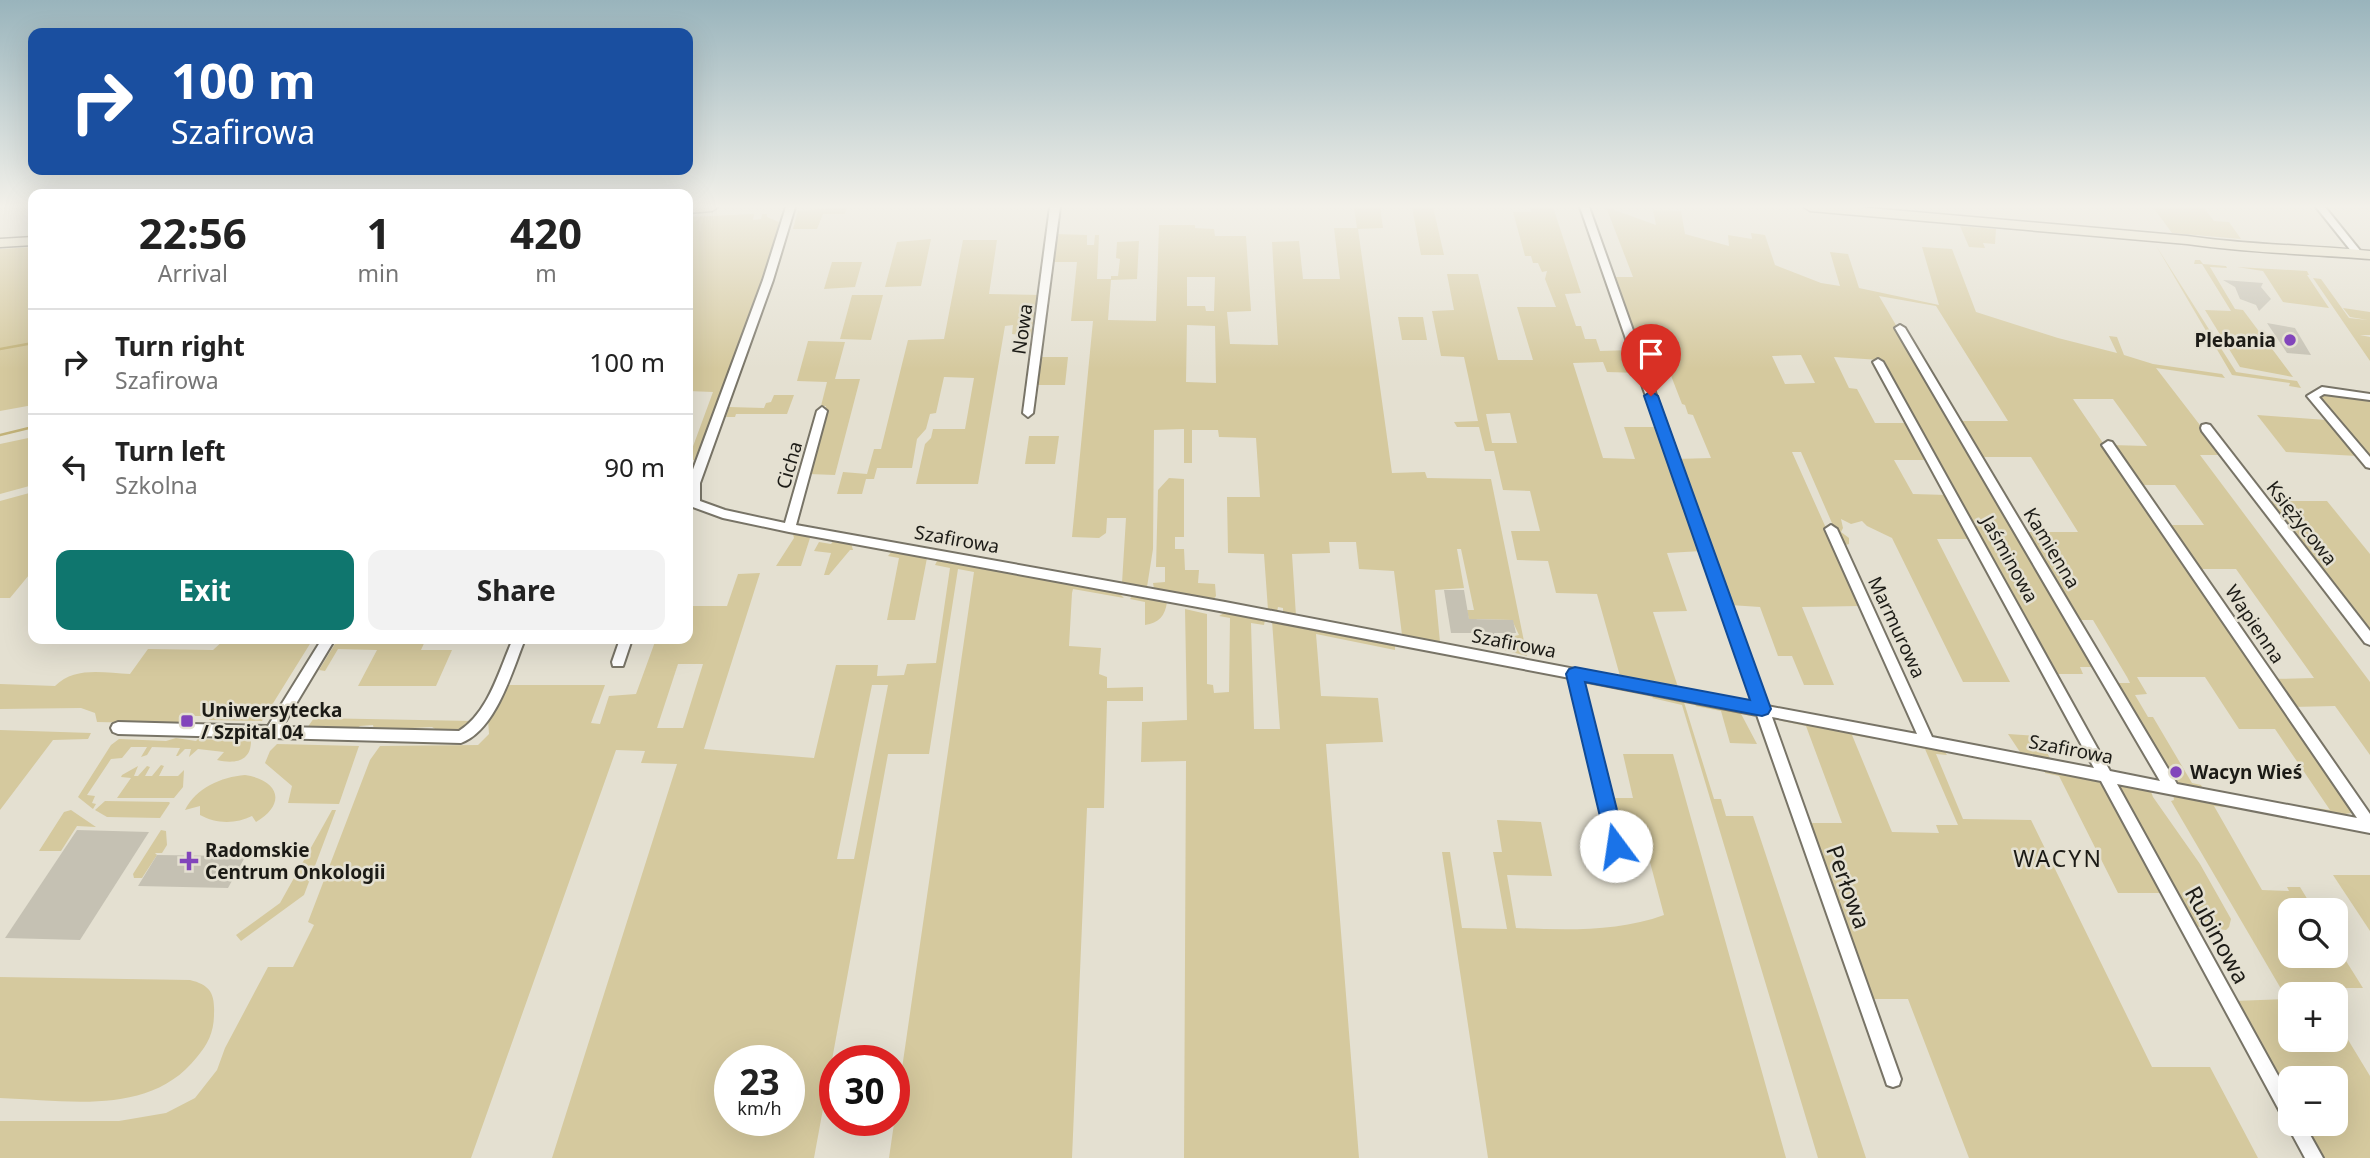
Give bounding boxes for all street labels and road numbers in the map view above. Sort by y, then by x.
street label: Nowa [1006,302,1038,356]
street label: Cicha [770,438,808,492]
street label: Księżycowa [2261,475,2343,571]
street label: Kamienna [2018,503,2086,593]
street label: Jaśminowa [1974,509,2045,607]
street label: Szafirowa [913,519,1001,559]
street label: Marmurowa [1862,572,1932,682]
street label: Wapienna [2219,580,2291,668]
street label: Szafirowa [1469,622,1559,664]
street label: Szafirowa [2026,728,2116,770]
street label: Perłowa [1819,840,1879,933]
street label: Rubinowa [2178,880,2258,989]

